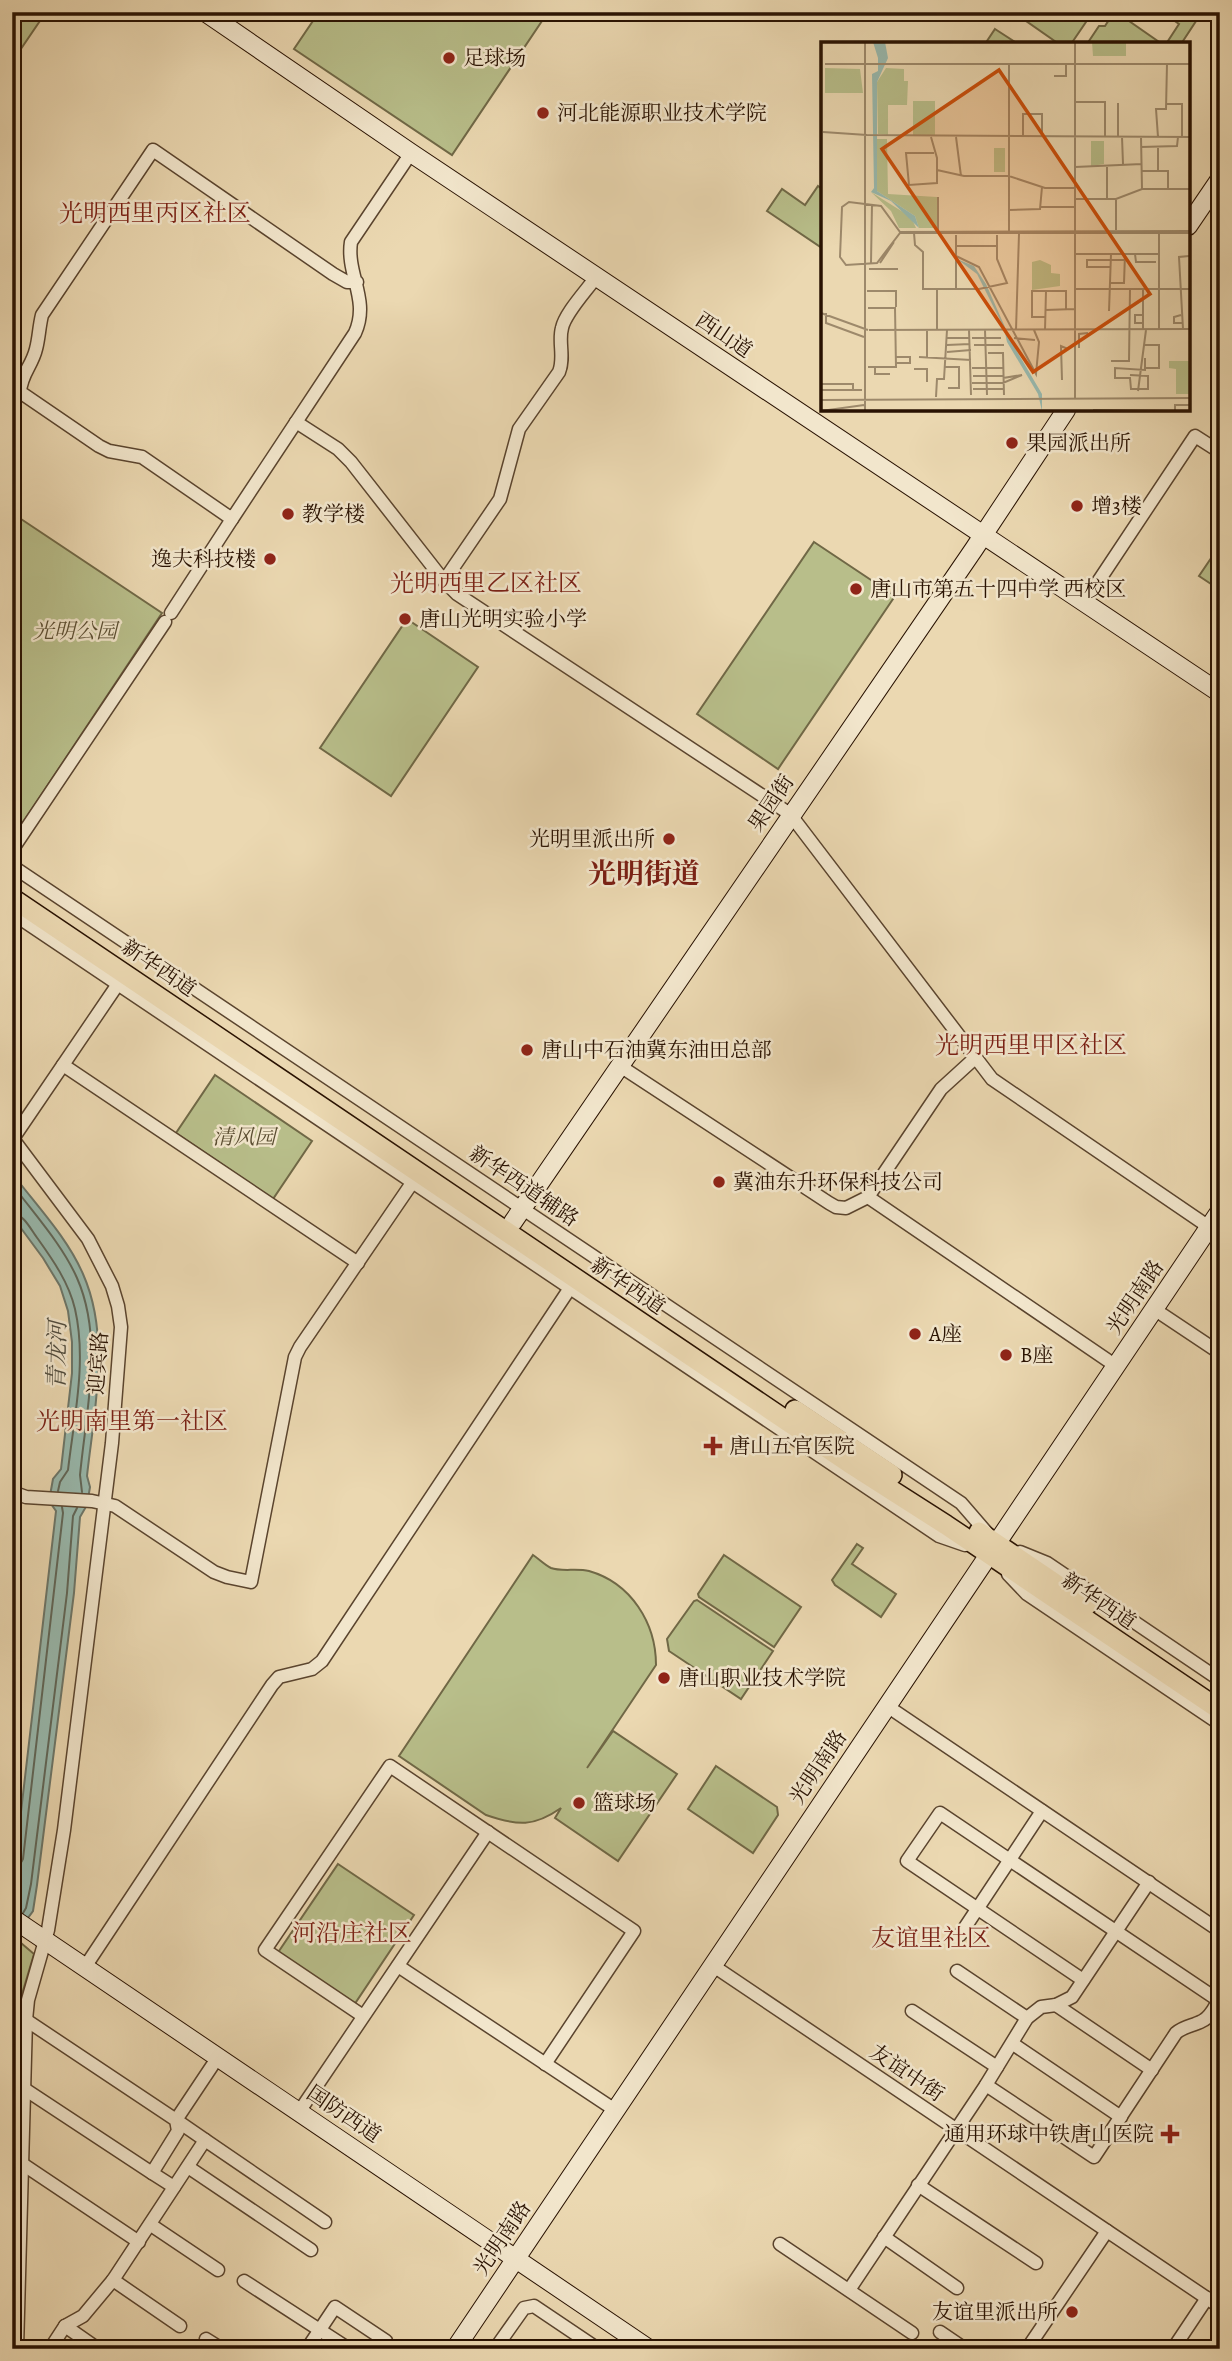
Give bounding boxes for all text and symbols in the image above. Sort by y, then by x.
inset map [821,42,1190,411]
place label: 足球场 [463,44,526,72]
marker: 足球场 [441,50,457,66]
place label: 河北能源职业技术学院 [557,99,767,127]
marker: 河北能源职业技术学院 [535,105,551,121]
district label: 光明西里丙区社区 [59,197,251,229]
street label: 西山道 [690,306,758,364]
place label: 果园派出所 [1026,429,1131,457]
marker: 果园派出所 [1004,435,1020,451]
place label: 增3楼 [1091,492,1142,520]
marker: 增3楼 [1069,498,1085,514]
place label: 教学楼 [302,500,365,528]
marker: 教学楼 [280,506,296,522]
place label: 逸夫科技楼 [151,545,256,573]
marker: 逸夫科技楼 [262,551,278,567]
district label: 光明西里乙区社区 [390,567,582,599]
place label: 唐山市第五十四中学 西校区 [870,575,1126,603]
marker: 唐山市第五十四中学 西校区 [848,581,864,597]
place label: 唐山光明实验小学 [419,605,587,633]
marker: 唐山光明实验小学 [397,611,413,627]
park label: 光明公园 [33,617,120,645]
street label: 果园街 [742,769,800,837]
place label: 光明里派出所 [529,825,655,853]
marker: 光明里派出所 [661,831,677,847]
district label: 光明街道 [588,855,700,893]
street label: 新华西道 [116,933,202,1003]
district label: 光明西里甲区社区 [935,1029,1127,1061]
place label: 唐山中石油冀东油田总部 [541,1036,772,1064]
marker: 唐山中石油冀东油田总部 [519,1042,535,1058]
park label: 清风园 [213,1123,278,1151]
street label: 新华西道辅路 [464,1139,584,1233]
place label: 冀油东升环保科技公司 [733,1168,943,1196]
marker: 冀油东升环保科技公司 [711,1174,727,1190]
street label: 新华西道 [585,1251,671,1321]
street label: 光明南路 [1100,1254,1170,1340]
water label: 青龙河 [41,1316,73,1390]
place label: A座 [928,1320,962,1348]
marker: A座 [907,1326,923,1342]
street label: 迎宾路 [82,1331,114,1395]
place label: B座 [1020,1341,1054,1369]
marker: B座 [998,1347,1014,1363]
district label: 光明南里第一社区 [36,1405,228,1437]
place label: 唐山五官医院 [729,1432,855,1460]
marker: 唐山五官医院 [703,1436,723,1456]
street label: 新华西道 [1056,1566,1142,1636]
place label: 唐山职业技术学院 [678,1664,846,1692]
marker: 唐山职业技术学院 [656,1670,672,1686]
street label: 光明南路 [783,1724,853,1810]
place label: 篮球场 [593,1789,656,1817]
marker: 篮球场 [571,1795,587,1811]
district label: 河沿庄社区 [292,1917,412,1949]
district label: 友谊里社区 [871,1922,991,1954]
street label: 友谊中街 [864,2038,950,2108]
street label: 国防西道 [301,2079,387,2149]
place label: 通用环球中铁唐山医院 [944,2120,1154,2148]
marker: 通用环球中铁唐山医院 [1160,2124,1180,2144]
street label: 光明南路 [467,2195,537,2281]
place label: 友谊里派出所 [932,2298,1058,2326]
marker: 友谊里派出所 [1064,2304,1080,2320]

